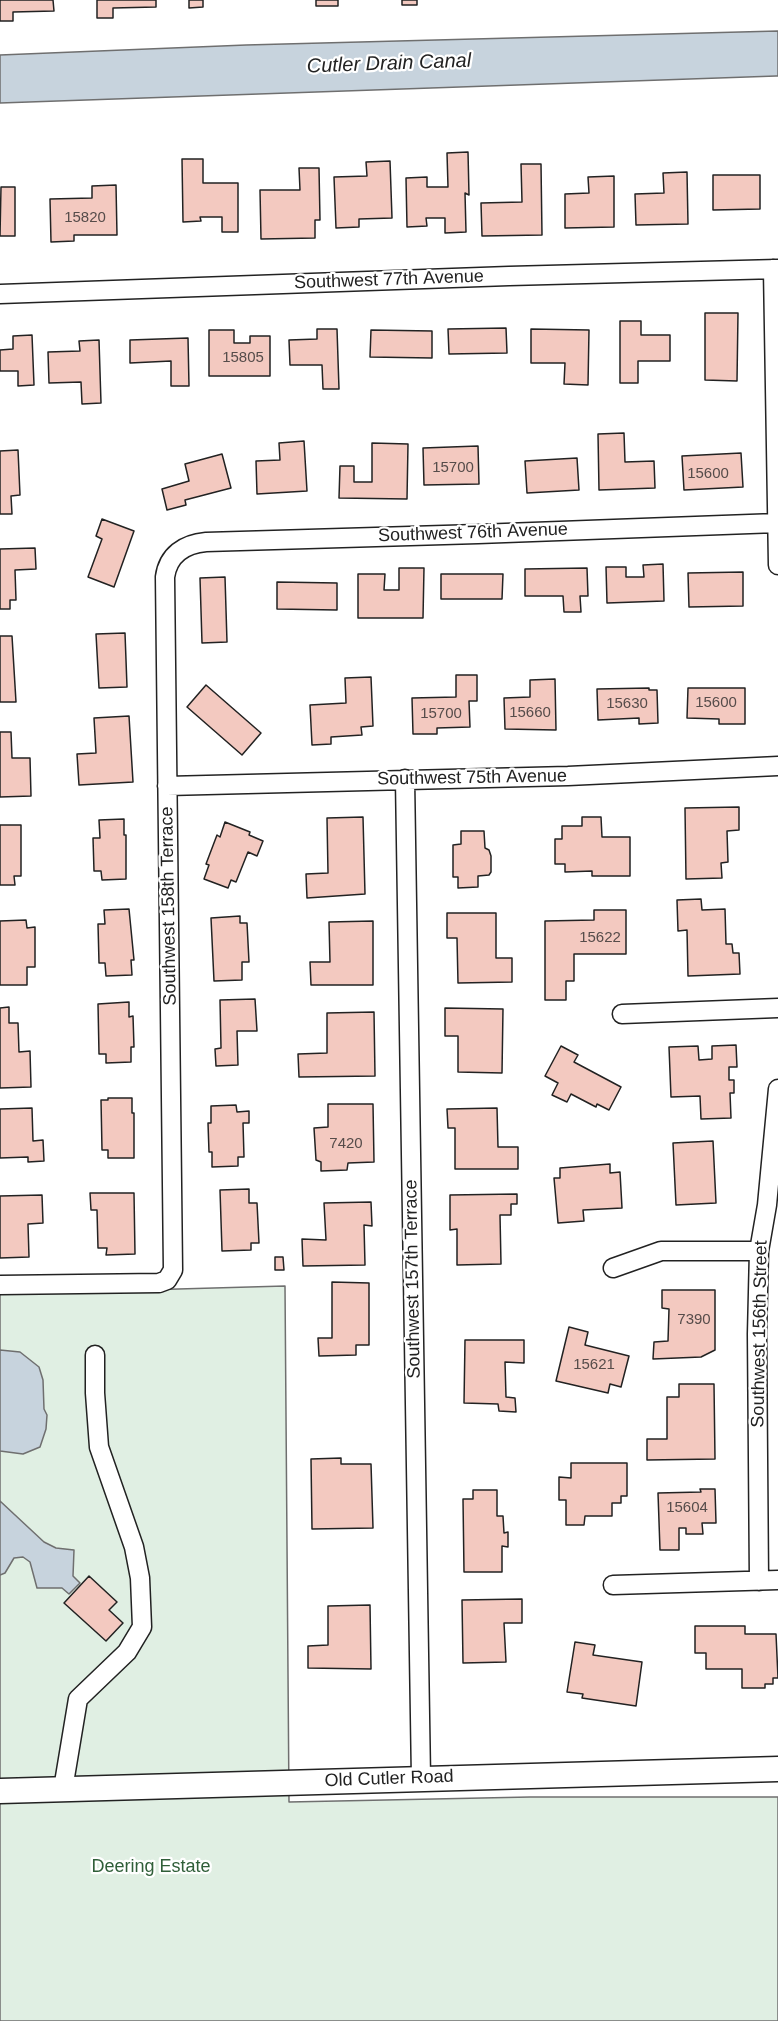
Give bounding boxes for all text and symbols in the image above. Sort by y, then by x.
water label: Cutler Drain Canal [306,49,472,79]
house number: 15820 [64,209,106,227]
street label: Southwest 77th Avenue [294,266,484,294]
house number: 15805 [222,349,264,367]
house number: 15700 [432,459,474,477]
house number: 15600 [687,465,729,483]
street label: Southwest 76th Avenue [378,519,568,547]
house number: 15600 [695,694,737,712]
house number: 15630 [606,695,648,713]
house number: 15660 [509,704,551,722]
house number: 15700 [420,705,462,723]
street label: Southwest 75th Avenue [377,766,567,790]
street label: Southwest 158th Terrace [156,806,182,1006]
house number: 15622 [579,929,621,947]
house number: 7420 [329,1135,363,1153]
street label: Southwest 157th Terrace [400,1179,426,1379]
street label: Southwest 156th Street [748,1240,772,1428]
house number: 7390 [677,1311,711,1329]
house number: 15621 [573,1356,615,1374]
house number: 15604 [666,1499,708,1517]
street label: Old Cutler Road [324,1766,454,1792]
park label: Deering Estate [91,1856,211,1878]

